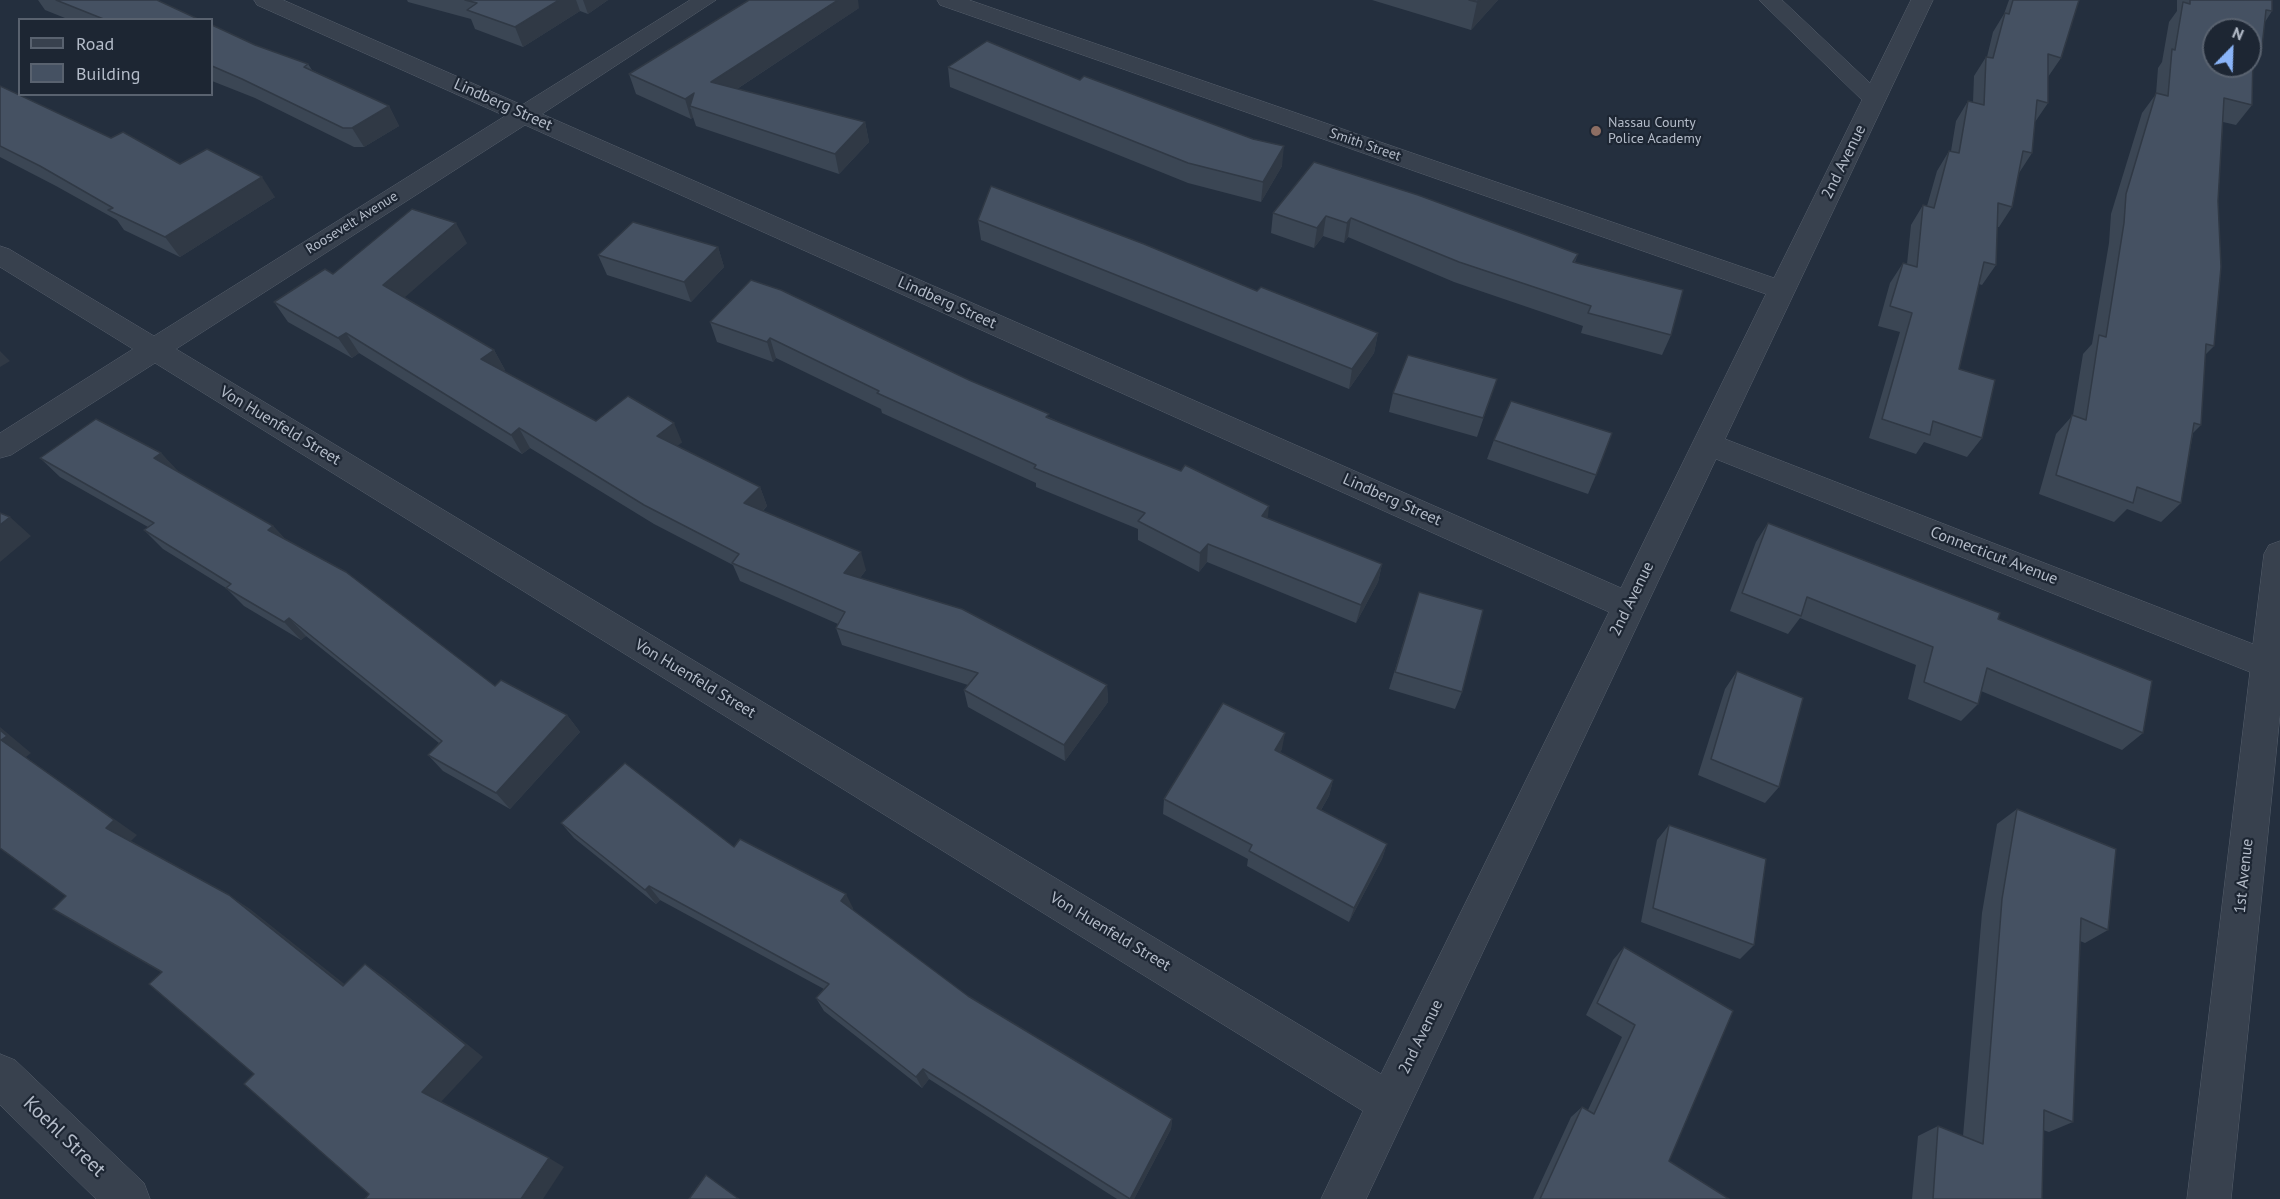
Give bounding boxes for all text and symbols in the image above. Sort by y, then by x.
legend [18,18,213,96]
north arrow [2202,18,2262,78]
text: N [2229,22,2247,45]
text: Road [76,32,114,55]
text: Building [76,62,140,85]
street label: Lindberg Street [451,75,555,135]
place label: Nassau County Police Academy [1608,115,1701,148]
street label: 2nd Avenue [1818,122,1870,202]
marker: Nassau County Police Academy [1589,124,1603,138]
street label: Smith Street [1327,125,1403,165]
street label: Roosevelt Avenue [303,188,401,258]
street label: Lindberg Street [895,273,999,333]
street label: Von Huenfeld Street [216,382,344,470]
street label: Lindberg Street [1340,470,1444,530]
street label: Connecticut Avenue [1928,523,2060,589]
street label: 2nd Avenue [1606,559,1658,639]
street label: Von Huenfeld Street [631,635,759,723]
street label: 1st Avenue [2231,838,2257,914]
street label: Von Huenfeld Street [1046,888,1174,976]
street label: 2nd Avenue [1395,997,1447,1077]
street label: Koehl Street [18,1092,110,1182]

